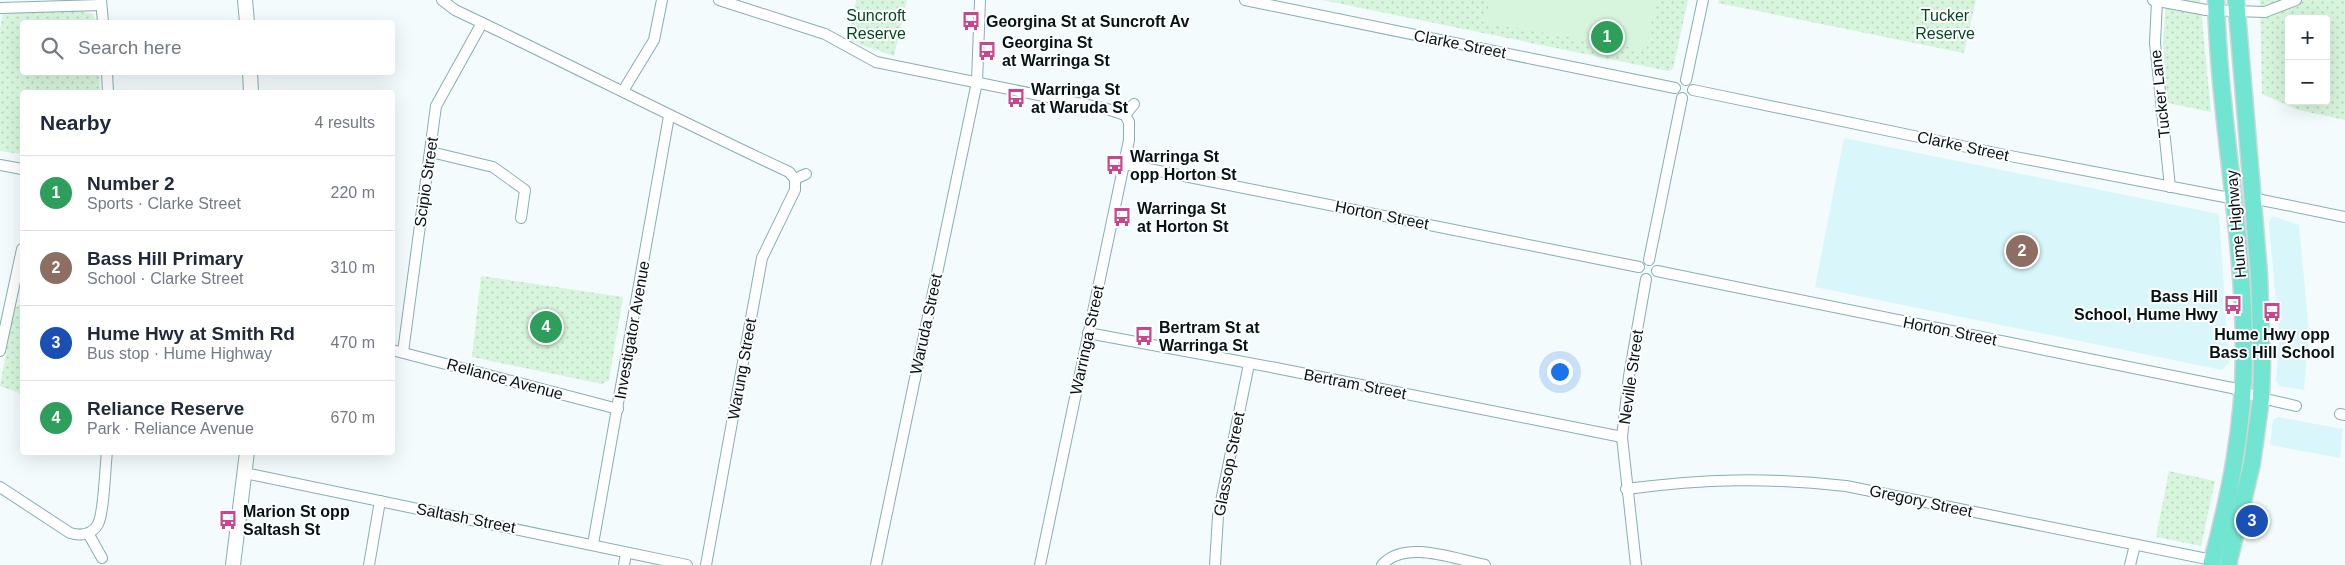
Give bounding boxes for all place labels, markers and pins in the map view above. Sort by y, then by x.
bus stop icon: Georgina St at Suncroft Av [960,10,982,32]
place label: Georgina St at Suncroft Av [986,13,1189,30]
pin: 1 [1591,18,1623,56]
place label: Georgina St at Warringa St [1002,34,1111,69]
bus stop icon: Georgina St at Warringa St [976,40,998,62]
place label: Warringa St at Waruda St [1031,81,1129,116]
bus stop icon: Warringa St at Waruda St [1005,87,1027,109]
place label: Warringa St opp Horton St [1130,148,1237,183]
bus stop icon: Warringa St opp Horton St [1104,154,1126,176]
place label: Warringa St at Horton St [1137,200,1229,235]
bus stop icon: Warringa St at Horton St [1111,206,1133,228]
pin: 2 [2006,232,2038,270]
place label: Bass Hill School, Hume Hwy [2074,288,2218,323]
bus stop icon: Bass Hill School, Hume Hwy [2222,294,2244,316]
bus stop icon: Hume Hwy opp Bass Hill School [2261,301,2283,323]
pin: 4 [530,308,562,346]
place label: Bertram St at Warringa St [1159,319,1260,354]
bus stop icon: Bertram St at Warringa St [1133,325,1155,347]
place label: Hume Hwy opp Bass Hill School [2209,326,2335,361]
pin: 3 [2236,502,2268,540]
place label: Marion St opp Saltash St [243,503,350,538]
bus stop icon: Marion St opp Saltash St [217,509,239,531]

